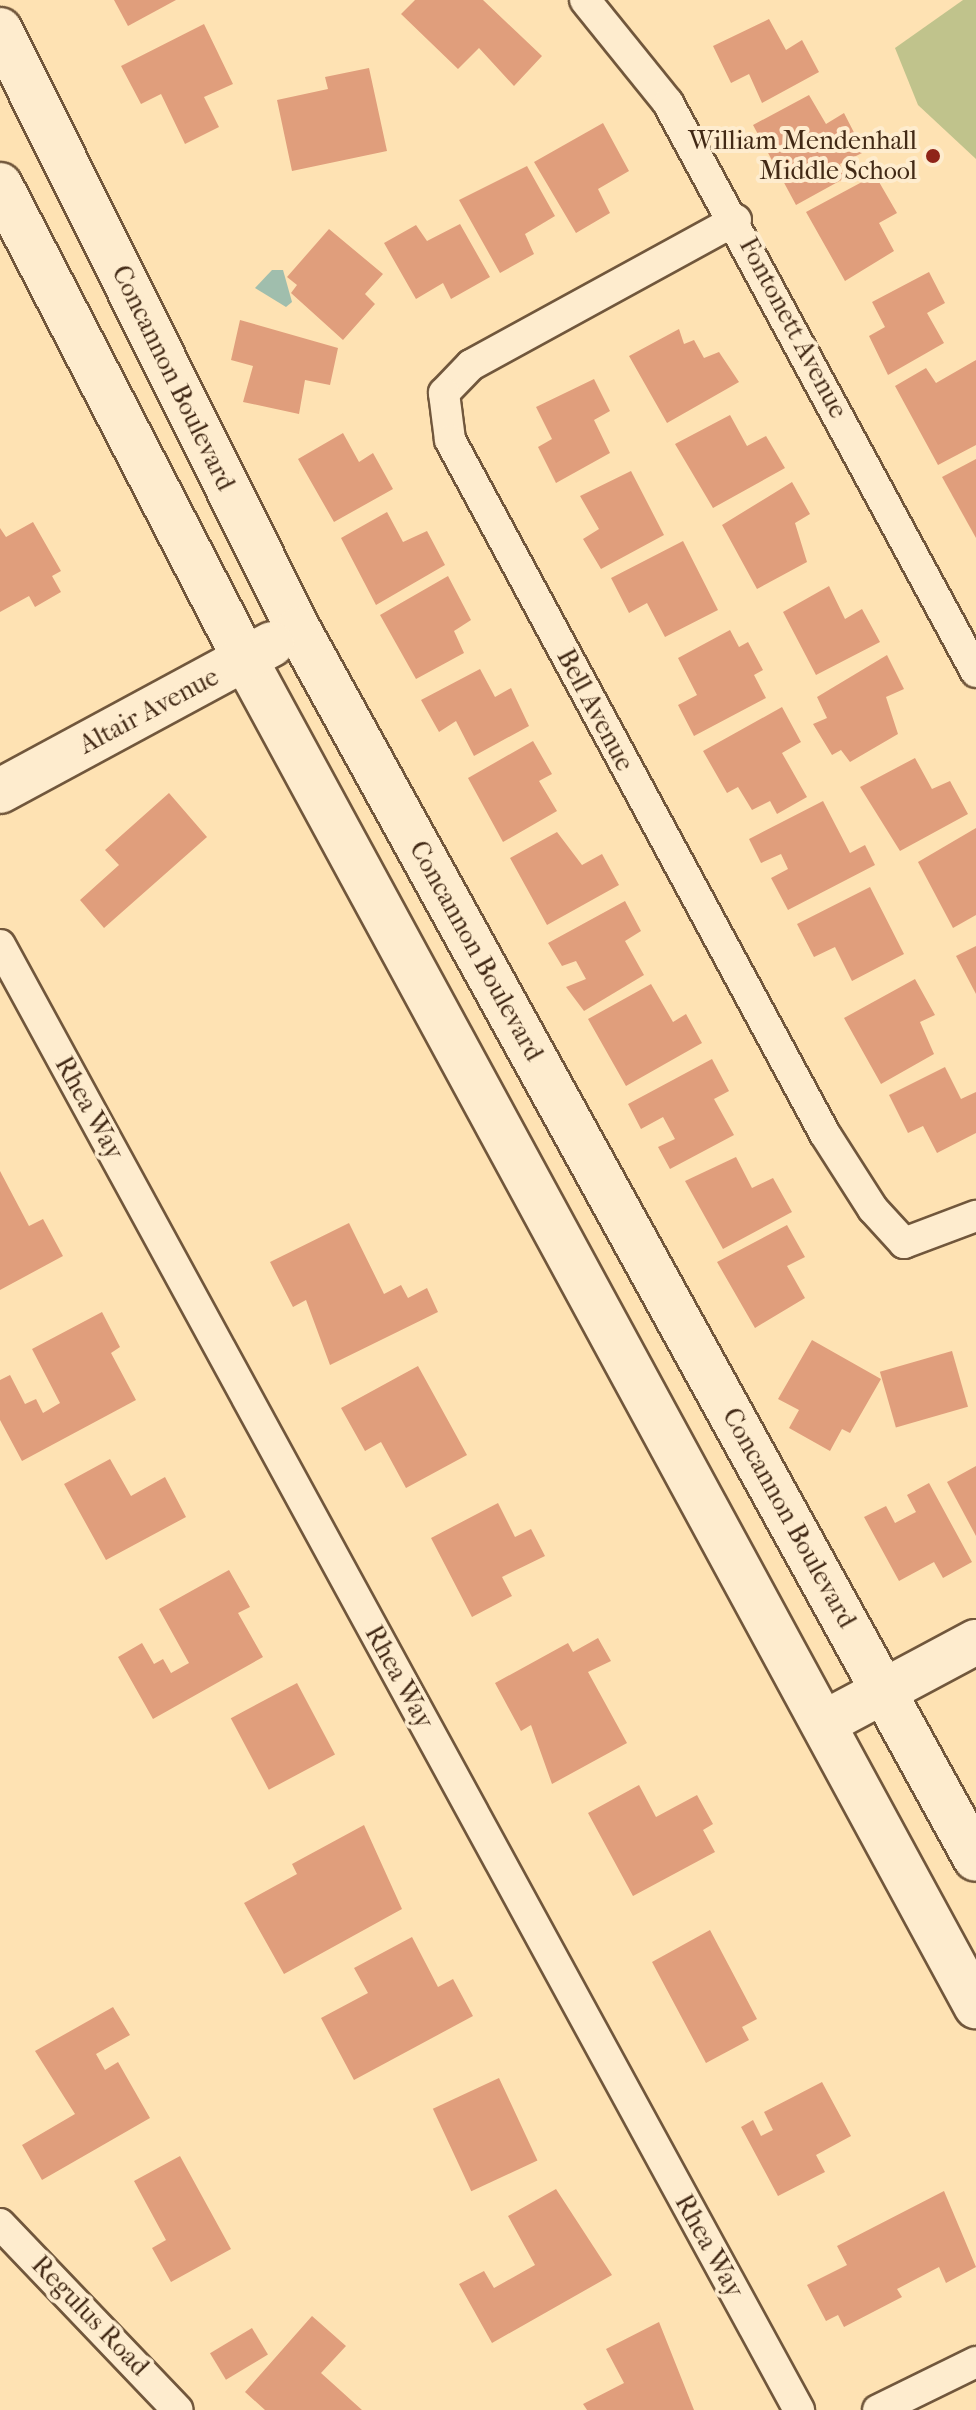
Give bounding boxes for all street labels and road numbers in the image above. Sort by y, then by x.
street label: Fontonett Avenue [732,232,854,424]
street label: Concannon Boulevard [105,260,241,496]
street label: Bell Avenue [550,644,640,776]
street label: Altair Avenue [74,661,224,761]
street label: Concannon Boulevard [403,836,549,1066]
street label: Rhea Way [48,1051,130,1165]
street label: Concannon Boulevard [716,1403,862,1633]
street label: Rhea Way [358,1620,440,1734]
street label: Rhea Way [668,2189,750,2303]
street label: Regulus Road [25,2249,155,2383]

